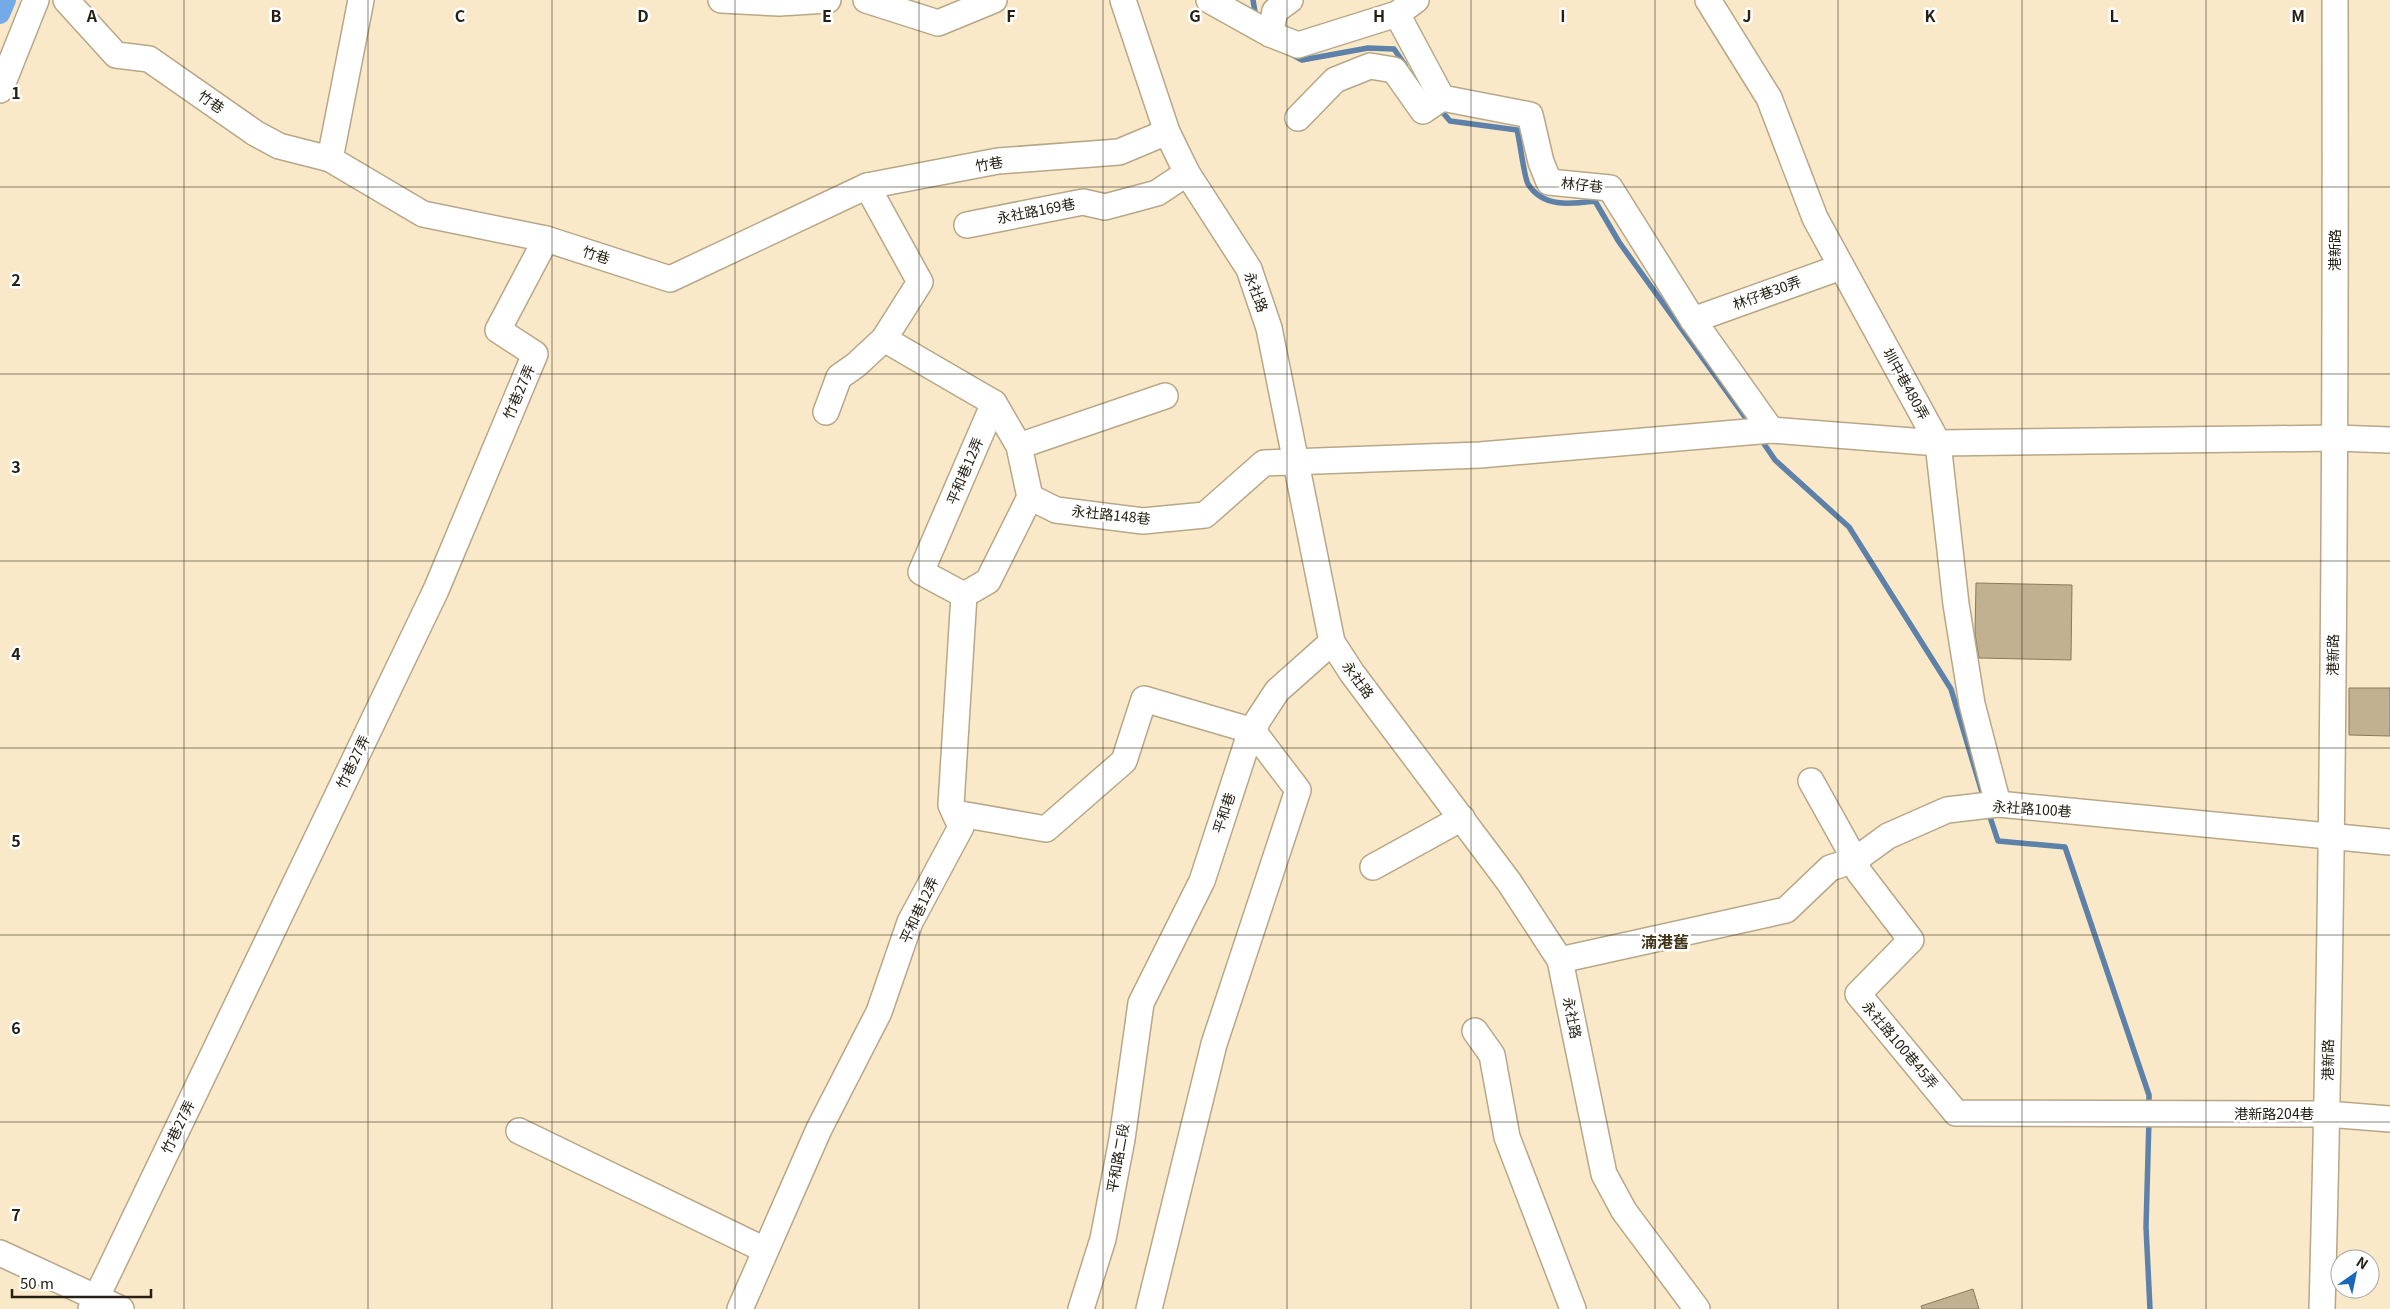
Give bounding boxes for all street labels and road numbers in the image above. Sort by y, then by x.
street label: 竹巷 [194,85,229,117]
street label: 竹巷 [973,151,1004,175]
street label: 林仔巷 [1560,172,1604,196]
street label: 永社路169巷 [995,193,1077,227]
street label: 港新路 [2324,229,2344,271]
street label: 竹巷 [580,240,613,268]
street label: 永社路 [1240,269,1274,315]
street label: 林仔巷30弄 [1730,270,1804,314]
street label: 圳中巷480弄 [1879,344,1935,423]
street label: 竹巷27弄 [498,361,539,422]
street label: 平和巷12弄 [941,434,987,507]
street label: 永社路148巷 [1071,500,1152,528]
street label: 港新路 [2322,634,2342,676]
street label: 永社路 [1338,657,1379,702]
street label: 竹巷27弄 [330,731,374,792]
street label: 平和巷 [1207,790,1239,836]
street label: 永社路100巷 [1992,795,2072,821]
street label: 平和巷12弄 [894,873,942,946]
street label: 永社路 [1559,995,1587,1040]
street label: 永社路100巷45弄 [1858,996,1943,1092]
street label: 港新路 [2317,1039,2337,1081]
street label: 竹巷27弄 [155,1096,199,1157]
street label: 港新路204巷 [2234,1103,2314,1123]
street label: 平和路二段 [1101,1122,1133,1194]

